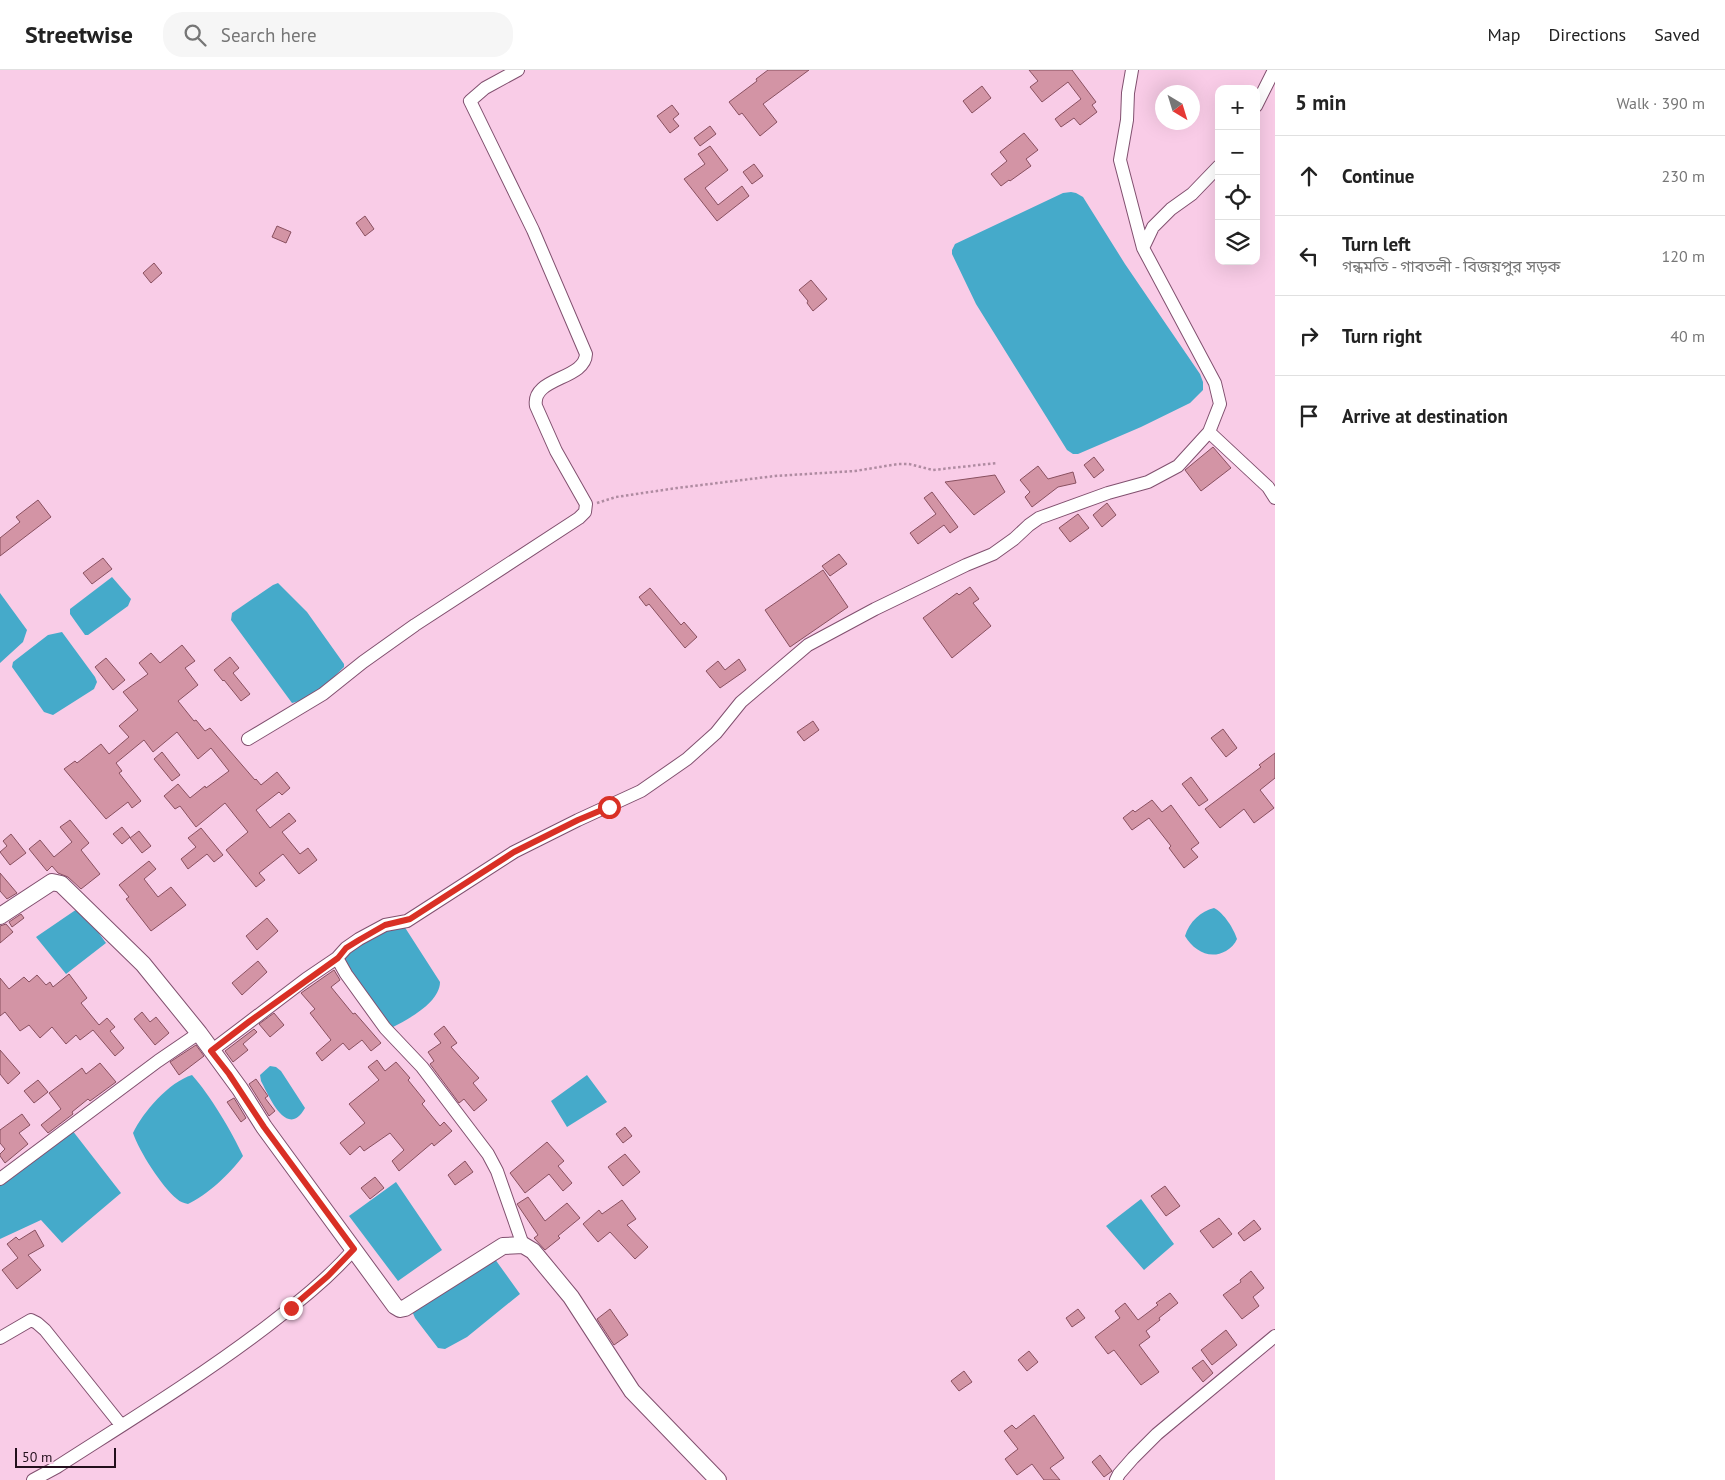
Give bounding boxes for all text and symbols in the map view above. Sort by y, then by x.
search box [163,12,513,57]
text: Streetwise [25,19,133,50]
icon: search [181,21,209,49]
text: Search here [221,23,317,47]
text: Map [1488,23,1520,46]
text: Directions [1548,23,1626,46]
text: Saved [1654,23,1700,46]
north arrow [1155,85,1200,130]
map controls [1215,85,1260,265]
button: + [1215,85,1260,130]
text: 5 min [1295,89,1346,116]
text: Walk · 390 m [1616,93,1705,113]
button: − [1215,130,1260,175]
icon: ahead [1295,162,1323,190]
text: Continue [1342,164,1414,188]
text: 230 m [1662,166,1705,186]
button: locate [1215,175,1260,220]
button: layers [1215,220,1260,265]
text: Turn left [1342,232,1411,256]
icon: left [1295,242,1323,270]
text: 120 m [1662,246,1705,266]
text: গন্ধমতি - গাবতলী - বিজয়পুর সড়ক [1342,256,1560,276]
icon: right [1295,322,1323,350]
text: Turn right [1342,324,1422,348]
text: 40 m [1670,326,1705,346]
icon: arrive [1295,402,1323,430]
text: Arrive at destination [1342,404,1508,428]
route start [598,796,621,819]
route end [280,1297,303,1320]
scale bar [15,1445,116,1468]
text: 50 m [22,1448,52,1466]

